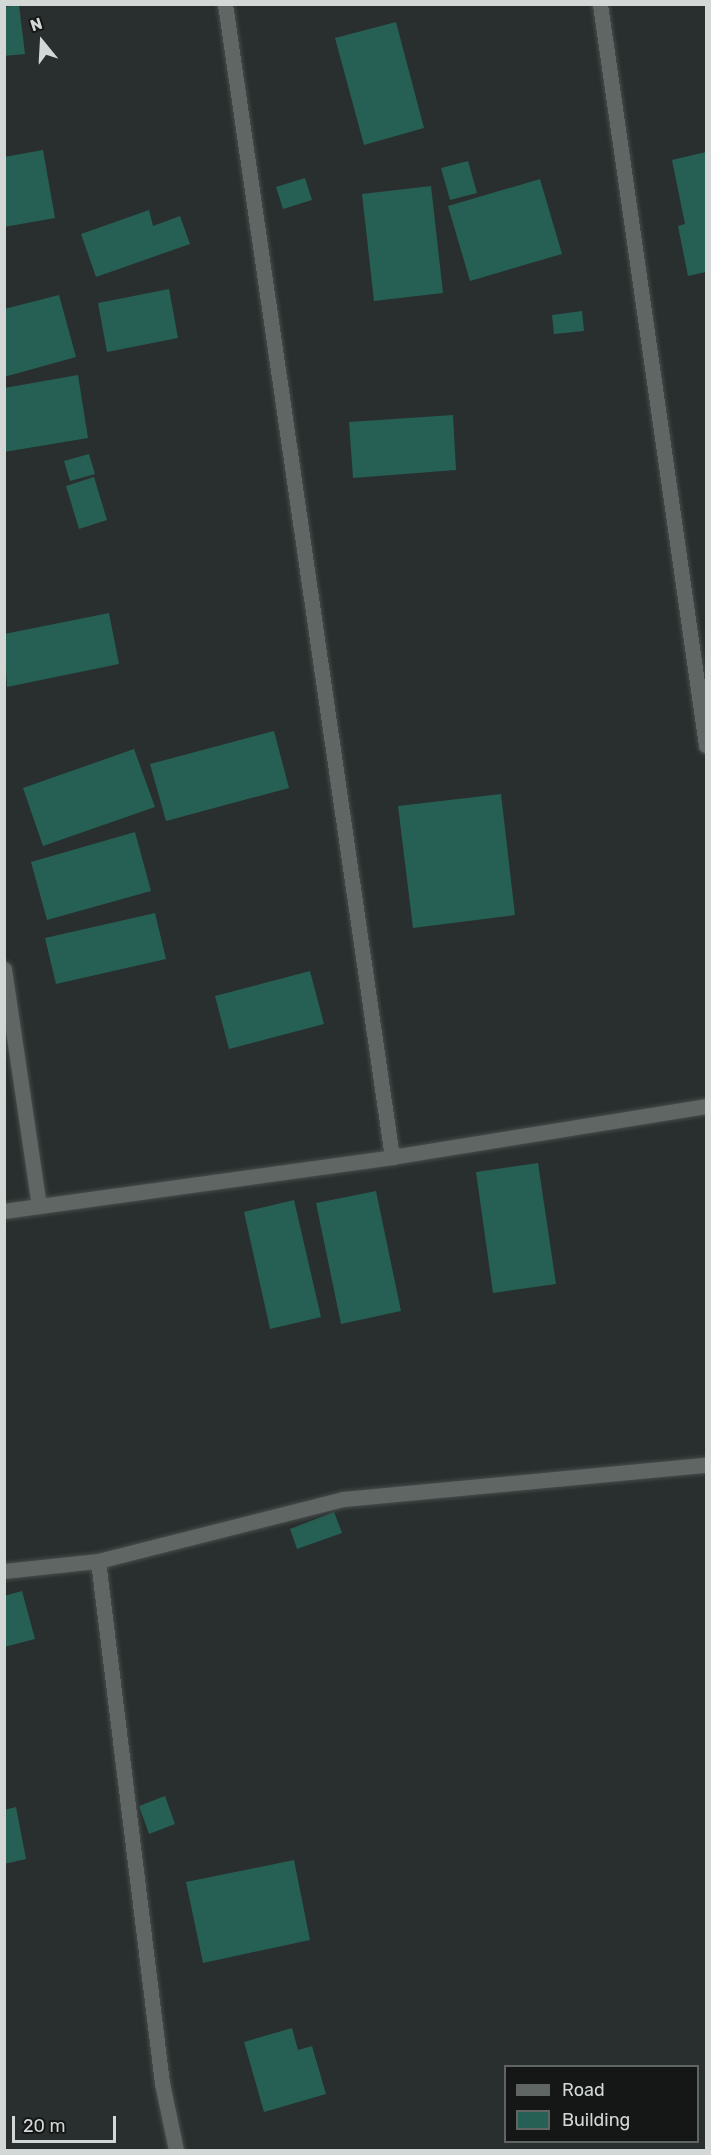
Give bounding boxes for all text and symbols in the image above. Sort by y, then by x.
north arrow [12,12,72,72]
text: N [28,14,45,35]
legend [504,2065,699,2143]
text: Road [562,2079,605,2101]
scale bar [15,2104,118,2142]
text: Building [562,2109,630,2131]
text: 20 m [23,2115,65,2137]

